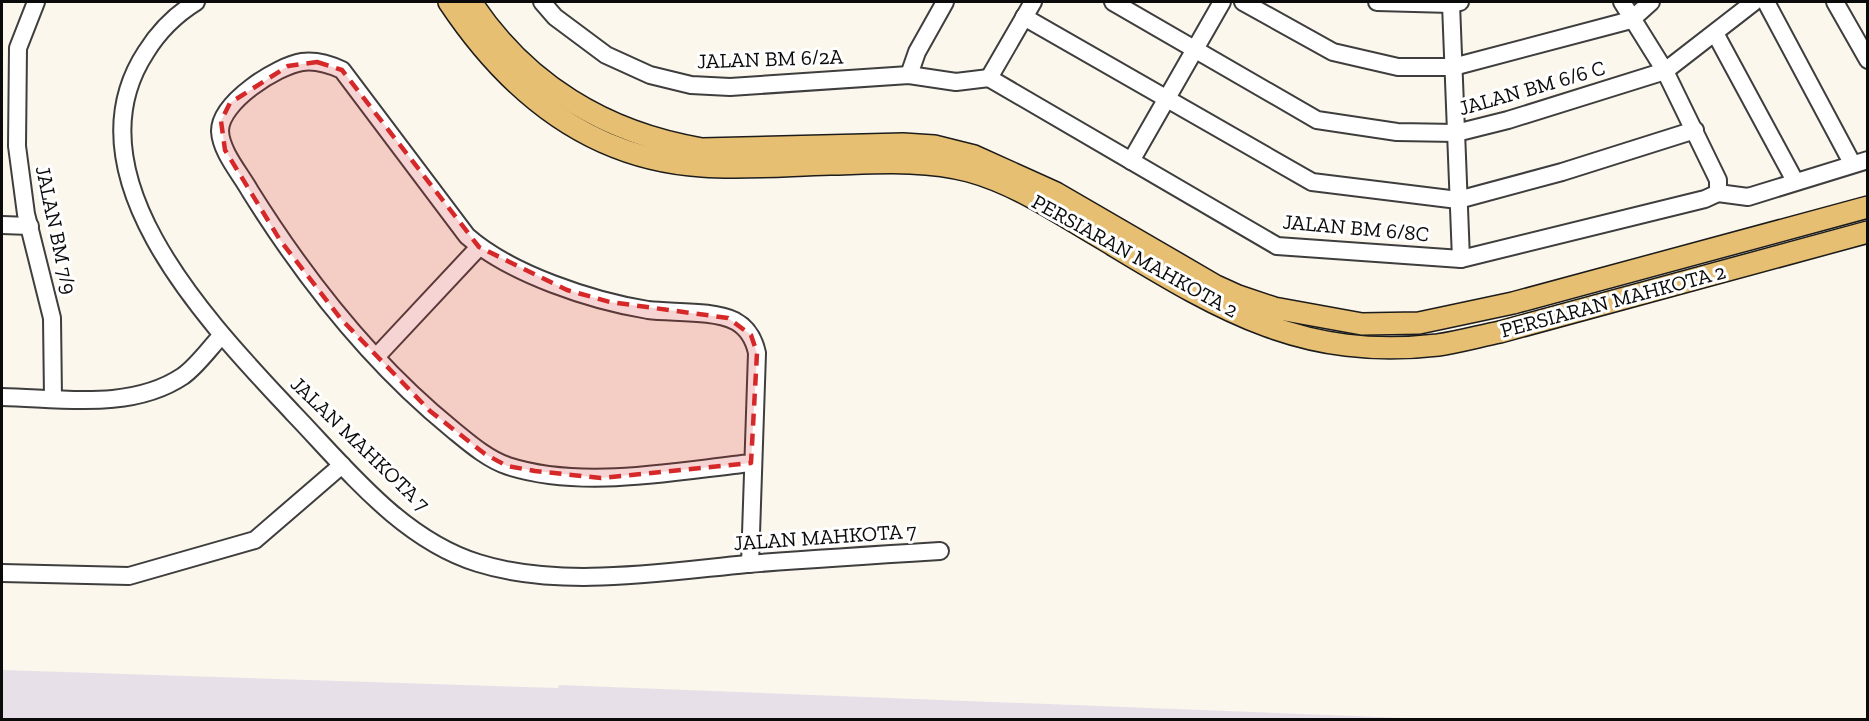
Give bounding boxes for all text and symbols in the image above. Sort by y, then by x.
street label: JALAN BM 6/2A [696,43,844,74]
street label: JALAN BM 6/6 C [1456,55,1608,120]
street label: JALAN BM 7/9 [31,163,82,296]
street label: PERSIARAN MAHKOTA 2 [1028,188,1243,323]
street label: JALAN BM 6/8C [1282,209,1430,246]
street label: PERSIARAN MAHKOTA 2 [1498,258,1728,343]
street label: JALAN MAHKOTA 7 [286,371,435,516]
street label: JALAN MAHKOTA 7 [733,518,917,555]

